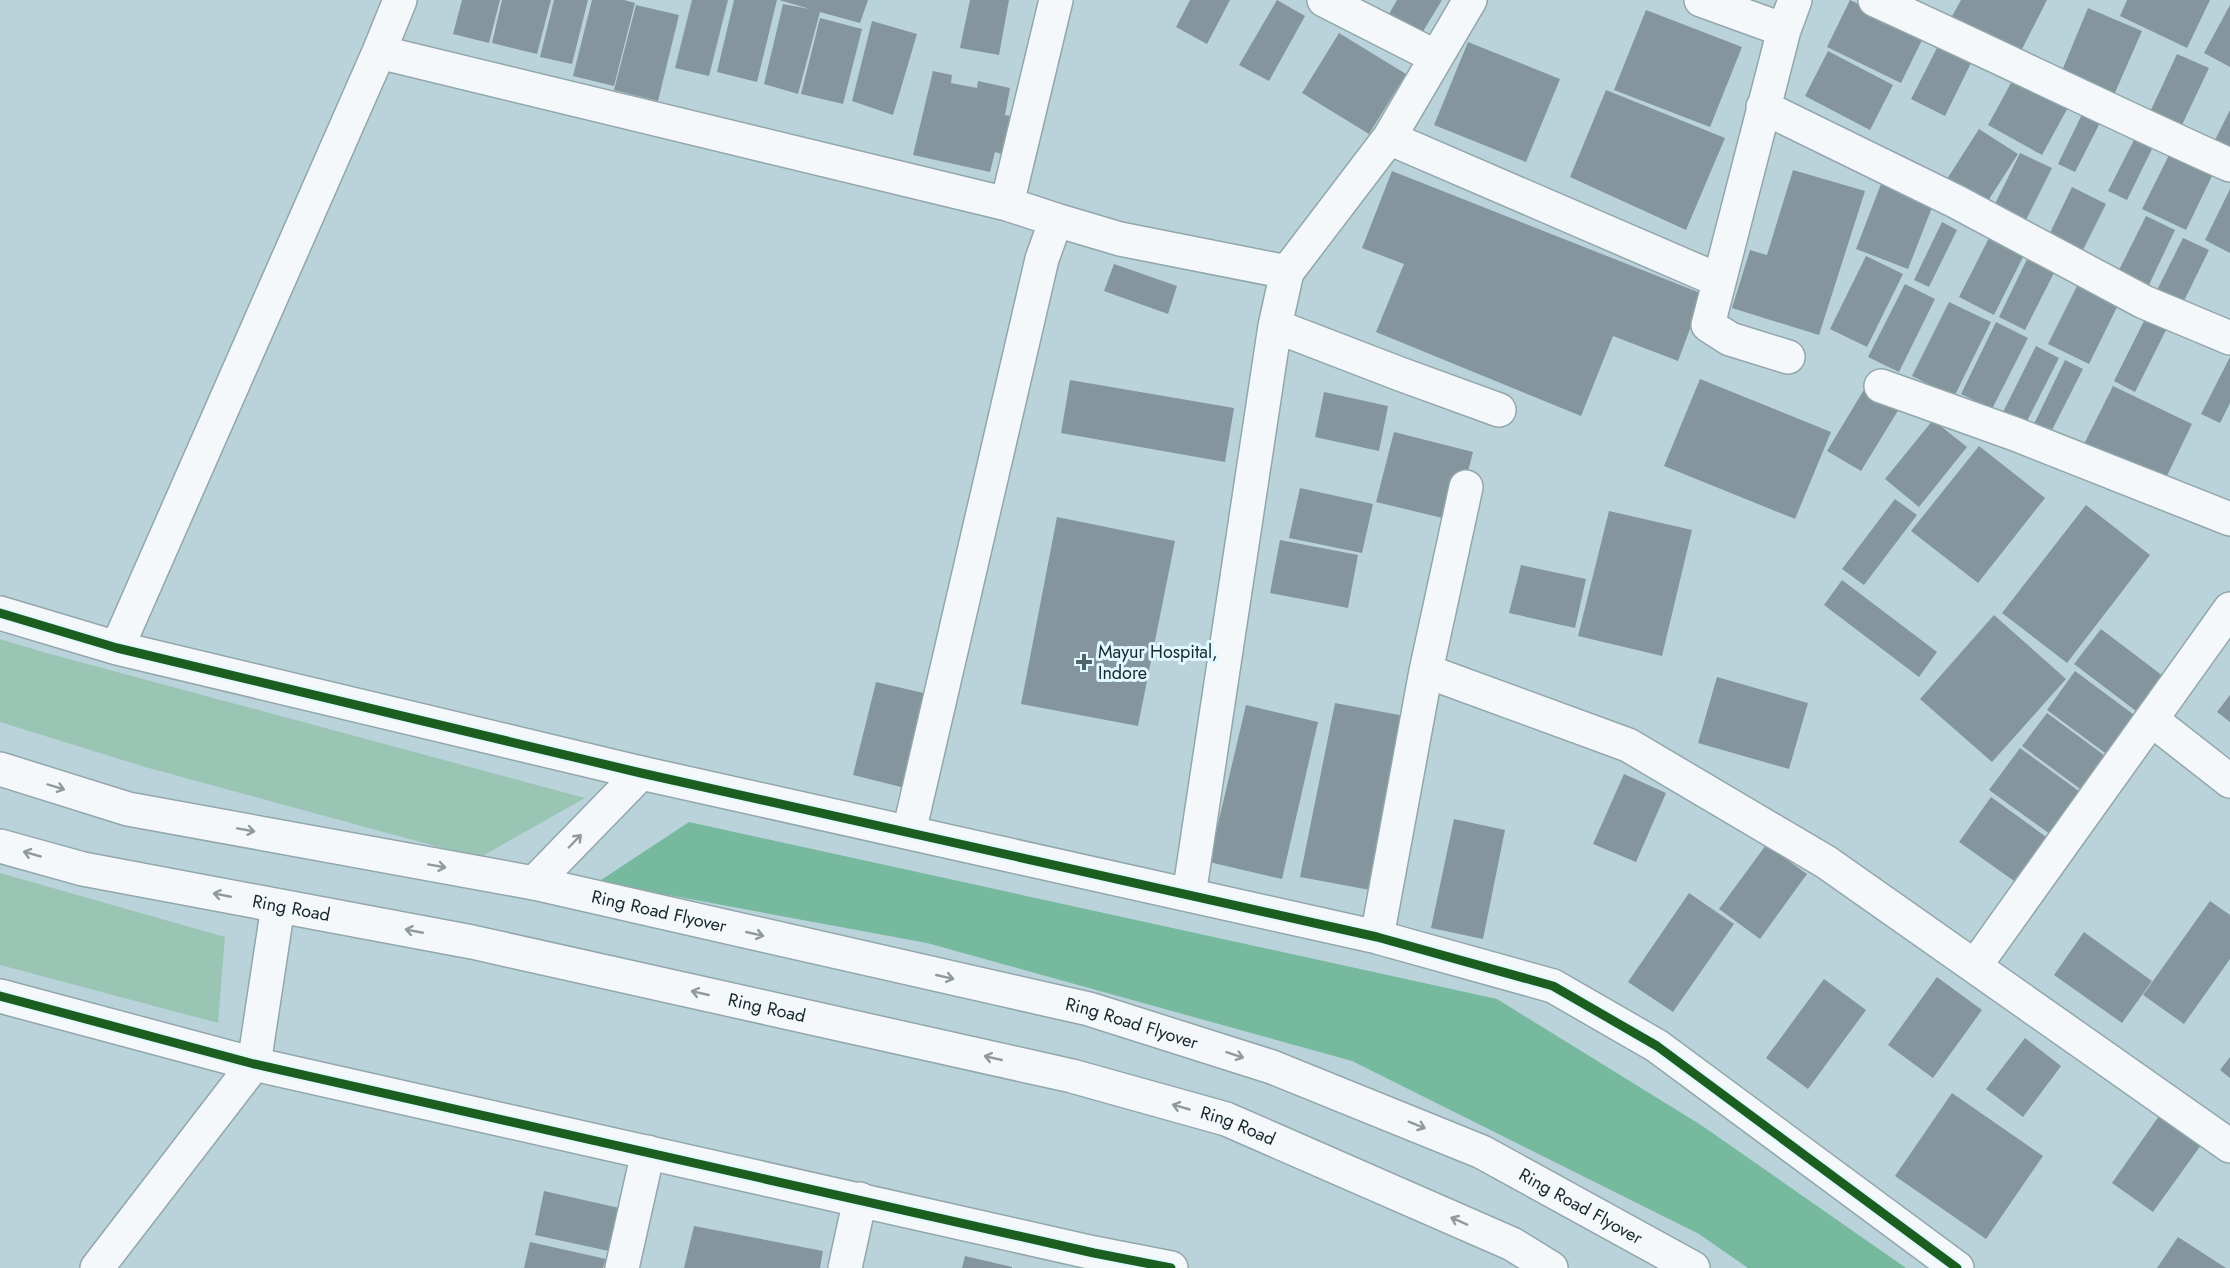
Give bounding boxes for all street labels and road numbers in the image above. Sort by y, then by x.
street label: Ring Road Flyover [589,883,730,939]
street label: Ring Road [250,888,332,928]
street label: Ring Road [726,987,808,1029]
street label: Ring Road Flyover [1063,991,1202,1056]
street label: Ring Road [1197,1099,1280,1152]
street label: Ring Road Flyover [1514,1162,1648,1251]

